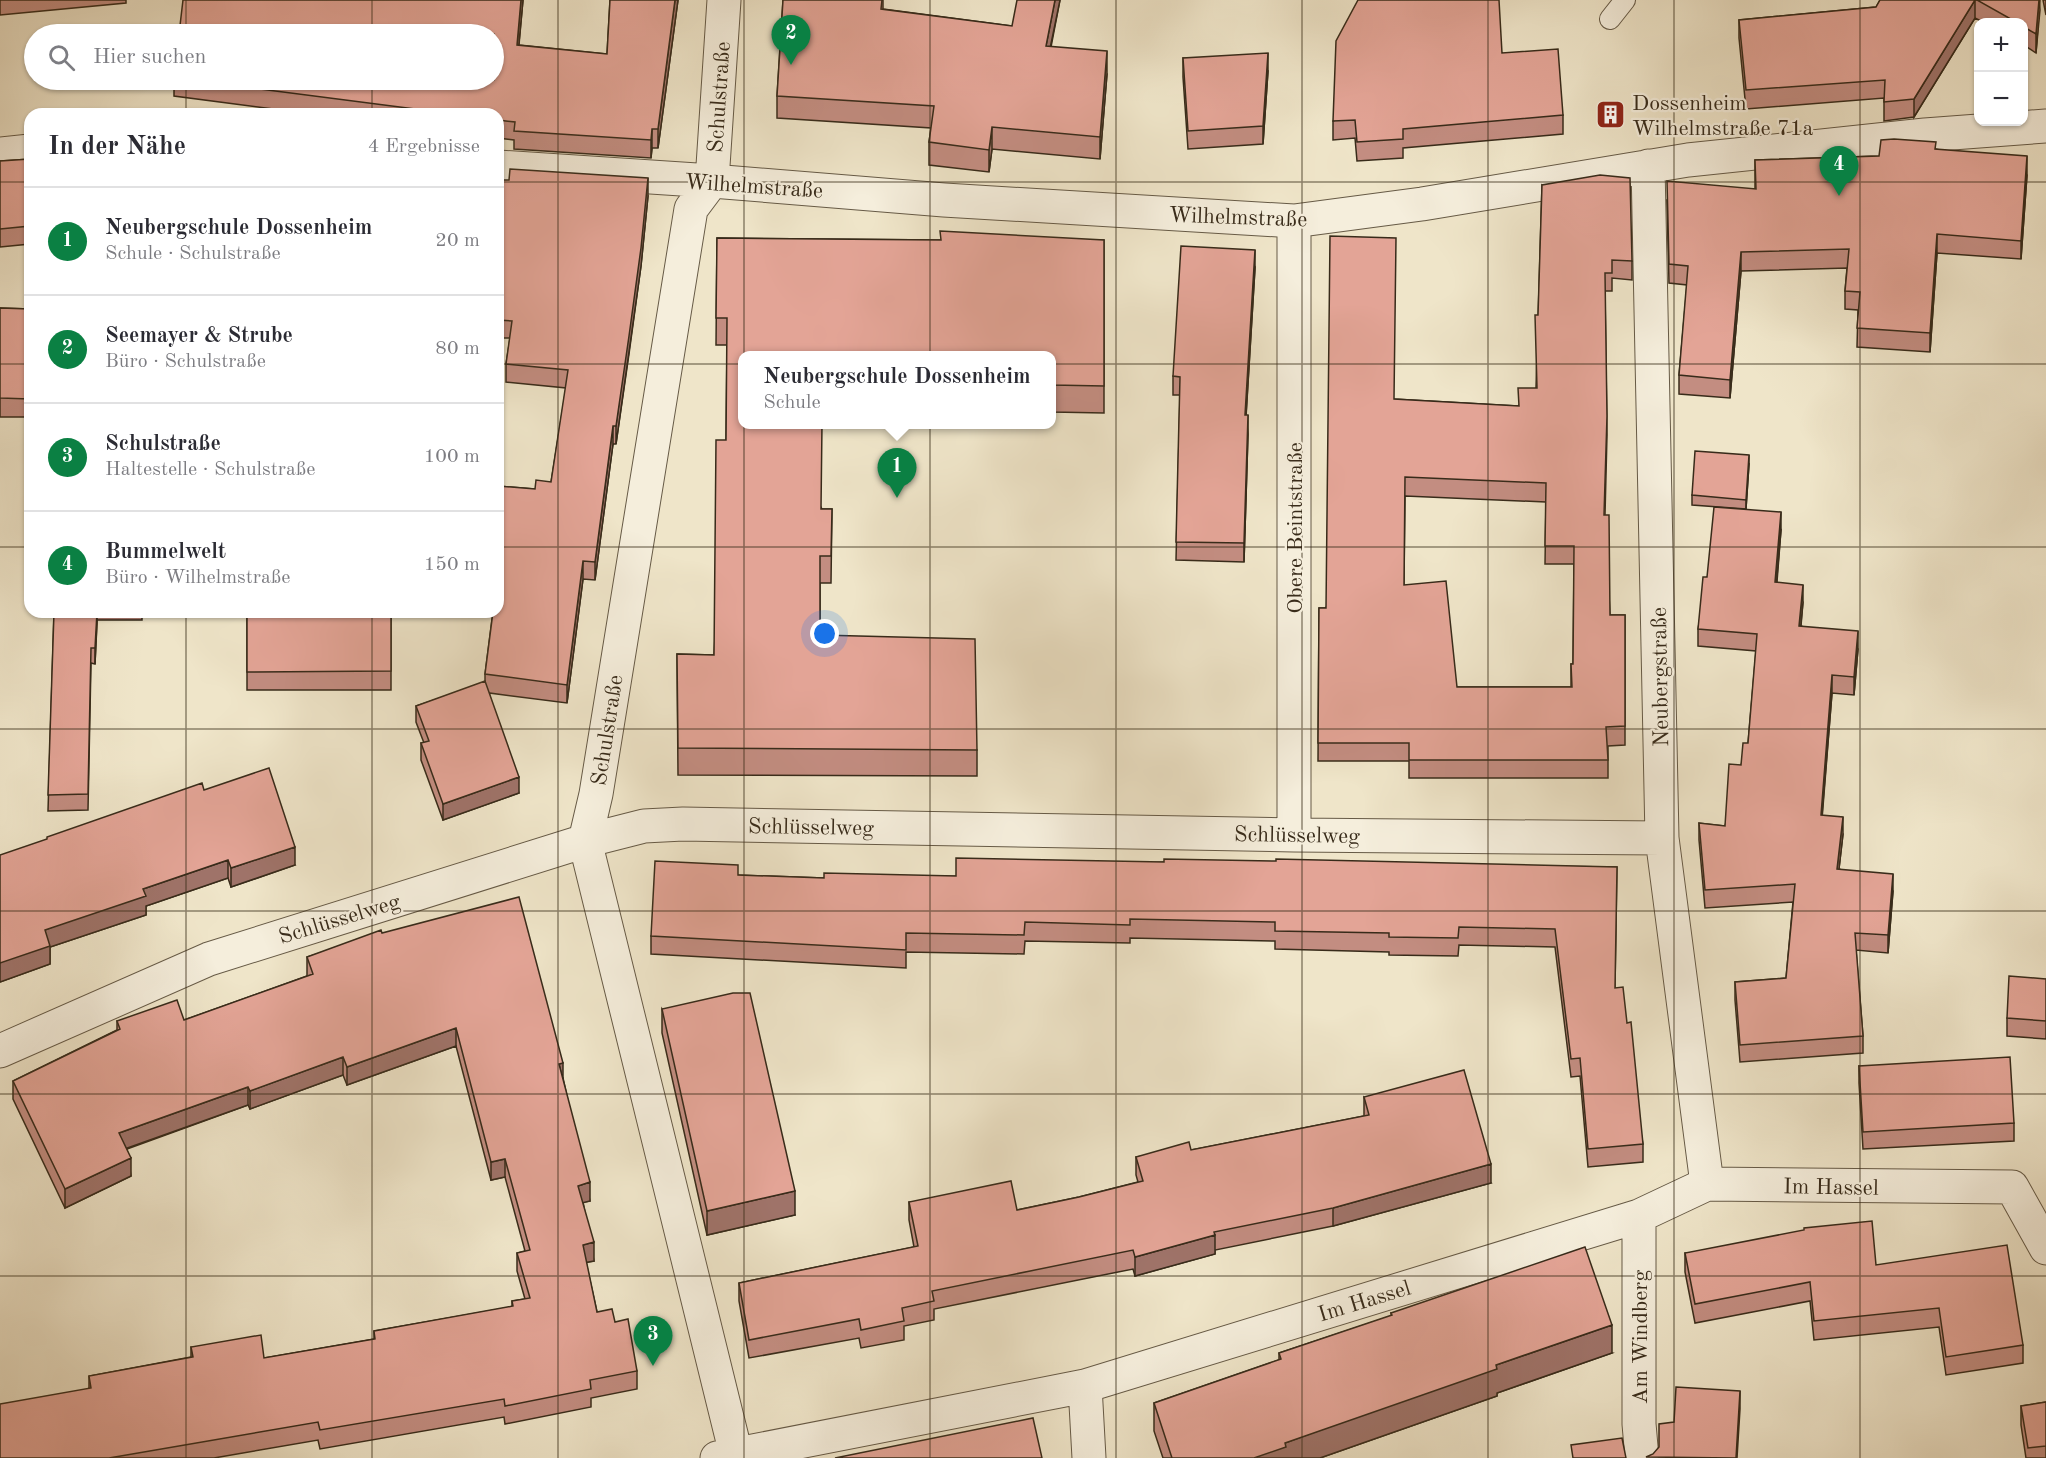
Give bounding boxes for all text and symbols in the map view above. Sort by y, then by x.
pin: 2 [772,16,810,65]
map controls [1974,18,2028,126]
button: + [1974,18,2028,72]
search box [24,24,504,90]
icon: search [45,41,78,74]
street label: Schulstraße [705,41,735,154]
text: Hier suchen [93,46,206,68]
button: − [1974,72,2028,126]
place label: Dossenheim Wilhelmstraße 71a [1632,93,1813,140]
building icon: Dossenheim Wilhelmstraße 71a [1595,99,1627,131]
text: In der Nähe [48,134,186,160]
text: 4 Ergebnisse [368,137,480,157]
pin: 4 [1820,146,1858,196]
street label: Wilhelmstraße [684,171,824,203]
street label: Wilhelmstraße [1168,205,1308,231]
text: Neubergschule Dossenheim [105,217,372,239]
text: 1 [62,231,73,251]
text: 20 m [435,231,480,251]
text: Schule · Schulstraße [105,244,281,264]
text: Seemayer & Strube [105,325,293,347]
text: 2 [62,339,73,359]
text: 80 m [435,339,480,359]
popup [738,351,1056,429]
text: Büro · Schulstraße [105,352,266,372]
text: Neubergschule Dossenheim [763,366,1031,388]
text: Schule [763,393,821,413]
text: Schulstraße [105,433,221,455]
street label: Obere Beintstraße [1285,442,1307,614]
text: 3 [62,447,73,467]
text: 100 m [424,447,480,467]
pin: 1 [878,448,916,498]
text: Haltestelle · Schulstraße [105,460,315,480]
text: Bummelwelt [105,541,226,563]
text: 4 [62,555,73,575]
text: 150 m [424,555,480,575]
text: Büro · Wilhelmstraße [105,568,291,588]
street label: Neubergstraße [1649,607,1673,747]
your location [810,619,839,648]
street label: Schulstraße [588,673,628,787]
street label: Schlüsselweg [748,816,874,840]
street label: Schlüsselweg [1234,824,1360,848]
street label: Schlüsselweg [276,891,403,949]
street label: Im Hassel [1783,1176,1879,1200]
street label: Am Windberg [1630,1270,1652,1404]
street label: Im Hassel [1316,1277,1414,1326]
pin: 3 [634,1316,672,1366]

